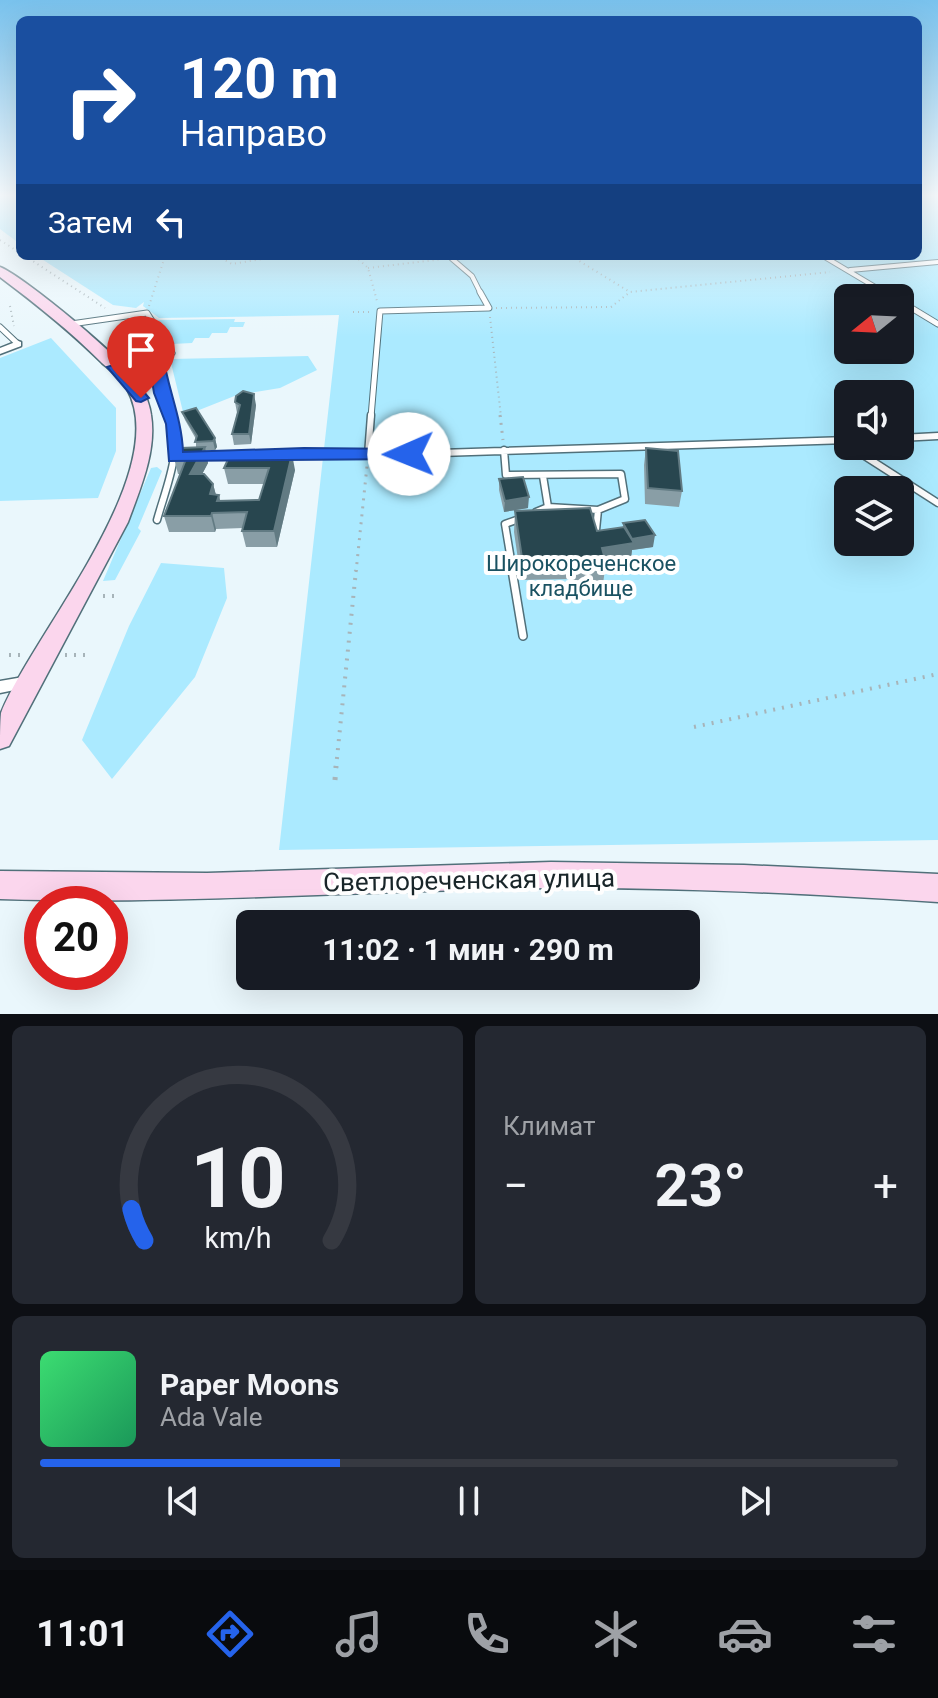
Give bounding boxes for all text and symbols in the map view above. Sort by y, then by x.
text: 120 m [180,46,339,112]
icon: right [48,48,152,152]
text: Направо [180,113,327,155]
icon: left [149,200,193,244]
text: Затем [48,205,133,240]
north arrow [834,284,914,364]
map controls [834,284,914,556]
pin [107,316,175,398]
icon: arrive [119,328,163,372]
button: sound [834,380,914,460]
position arrow [367,412,451,496]
button: layers [834,476,914,556]
park label: Широкореченское кладбище [486,551,676,601]
street label: Светлореченская улица [323,862,615,898]
speed limit sign: 20 [24,886,128,990]
text: 11:02 · 1 мин · 290 m [322,932,614,967]
text: Климат [503,1111,595,1141]
text: 10 [190,1130,285,1227]
text: 23° [654,1150,747,1221]
text: − [503,1160,528,1212]
text: + [873,1160,898,1212]
text: km/h [204,1221,271,1255]
text: Paper Moons [160,1367,339,1402]
text: Ada Vale [160,1402,262,1432]
icon: previous [161,1479,205,1523]
icon: pause [447,1479,491,1523]
icon: next [733,1479,777,1523]
icon: directions [202,1606,258,1662]
icon: music [331,1606,387,1662]
icon: phone [459,1606,515,1662]
icon: climate [588,1606,644,1662]
icon: car [717,1606,773,1662]
icon: filters [846,1606,902,1662]
text: 11:01 [36,1613,129,1655]

